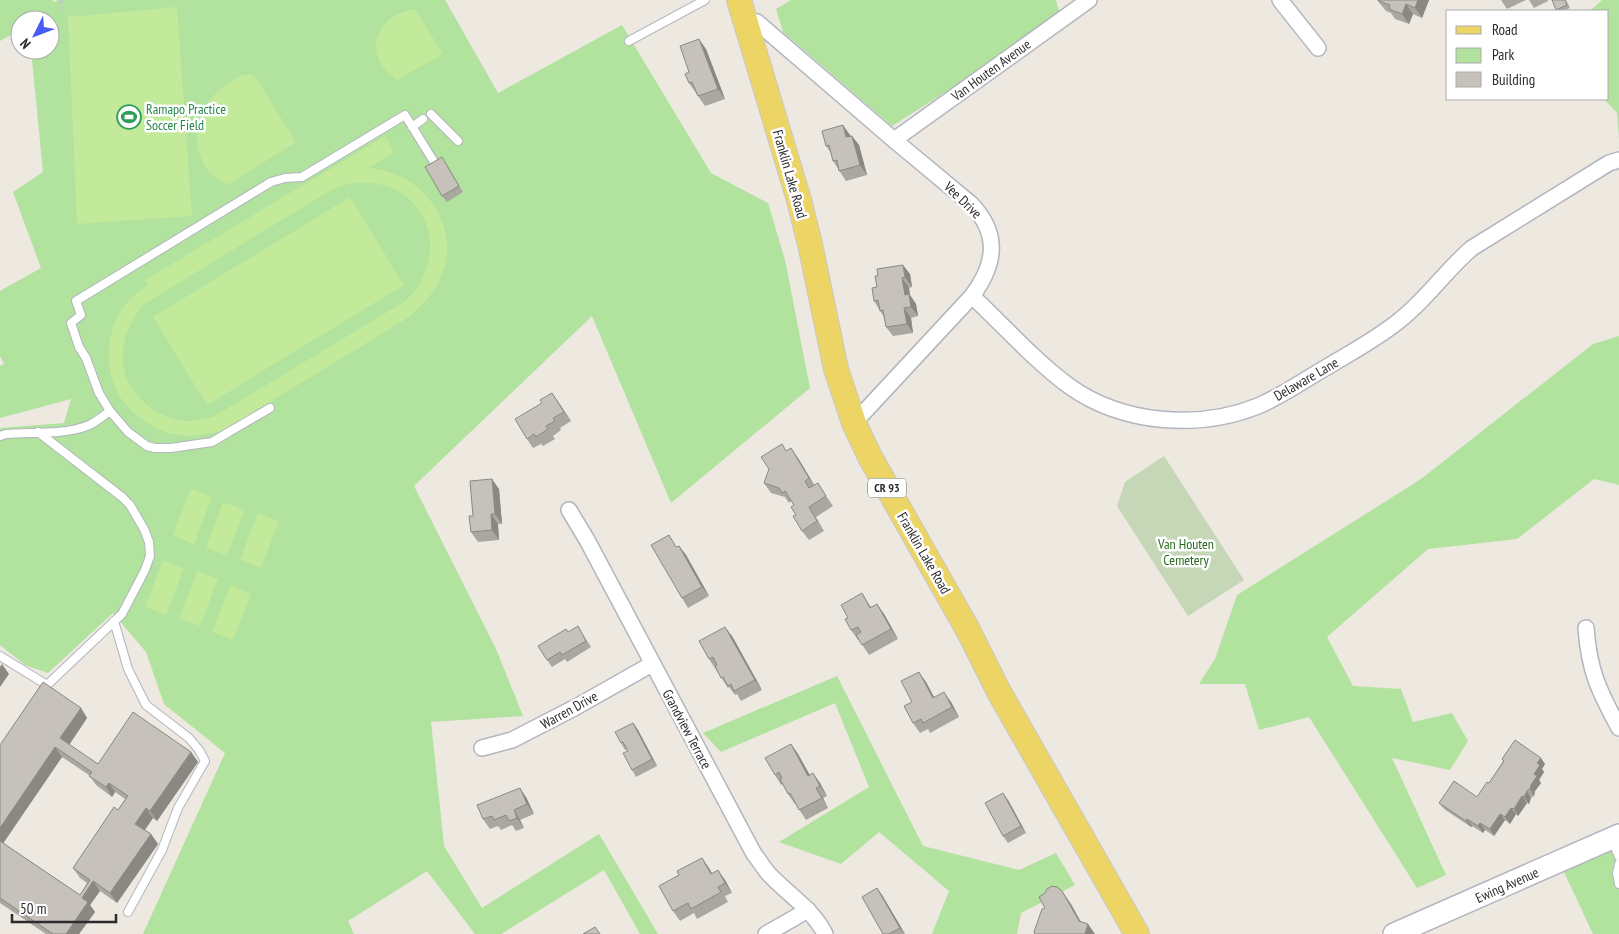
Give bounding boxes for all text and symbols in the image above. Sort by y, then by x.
north arrow [10,10,60,60]
legend [1446,10,1609,100]
text: Road [1492,20,1518,39]
text: N [16,35,35,53]
street label: Van Houten Avenue [947,35,1034,105]
text: Park [1492,45,1514,64]
text: Building [1492,70,1535,89]
place label: Ramapo Practice Soccer Field [146,100,226,134]
sports icon: Ramapo Practice Soccer Field [116,104,142,130]
street label: Franklin Lake Road [769,128,811,220]
street label: Vee Drive [940,177,986,222]
street label: Delaware Lane [1270,353,1342,405]
road number: CR 93 [868,478,906,498]
street label: Franklin Lake Road [893,509,955,597]
park label: Van Houten Cemetery [1157,535,1214,569]
street label: Grandview Terrace [658,686,716,772]
street label: Warren Drive [537,687,601,733]
street label: Ewing Avenue [1473,863,1542,907]
scale bar [12,892,116,924]
text: 50 m [20,899,46,918]

